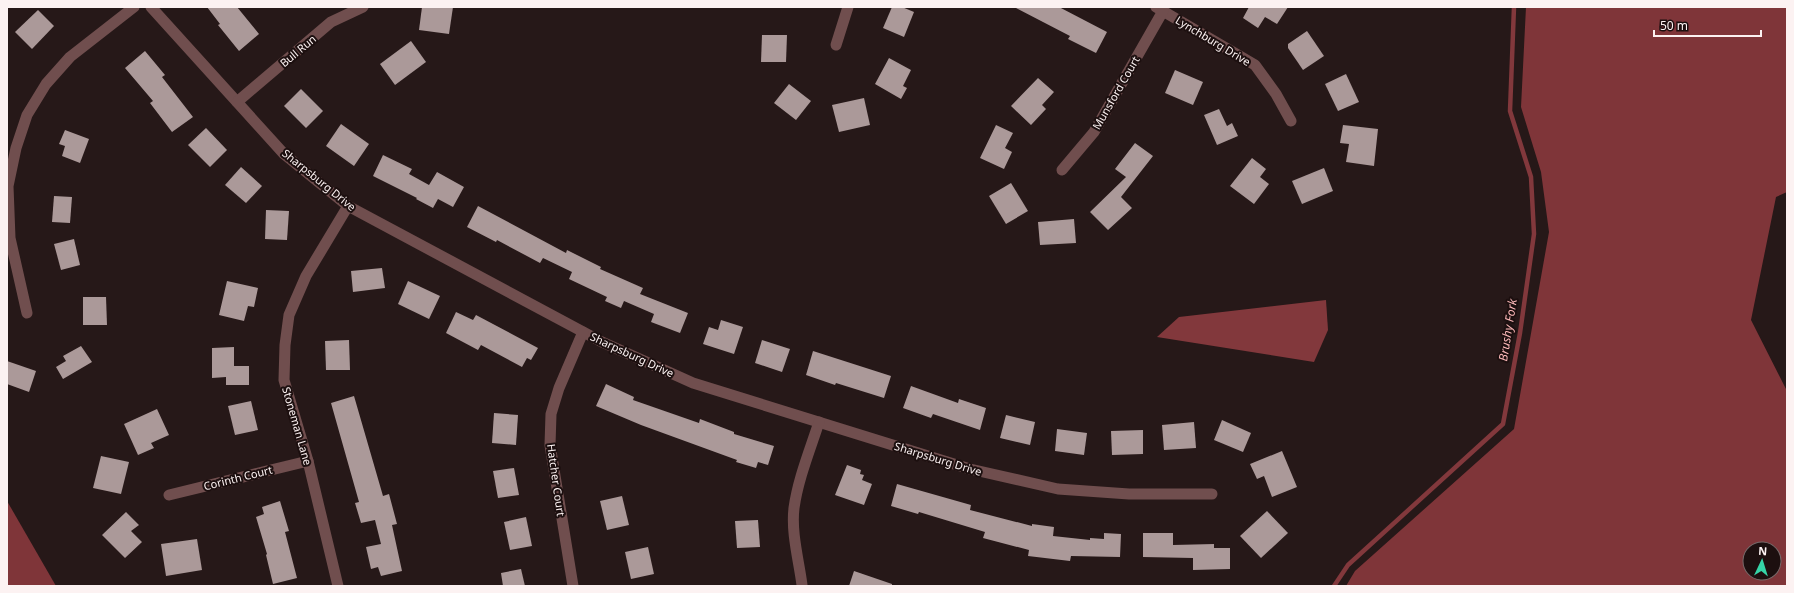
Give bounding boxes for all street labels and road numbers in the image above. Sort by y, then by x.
street label: Lynchburg Drive [1173,12,1254,69]
street label: Bull Run [276,31,319,70]
street label: Munsford Court [1089,53,1143,132]
street label: Sharpsburg Drive [279,145,359,214]
street label: Sharpsburg Drive [588,329,676,380]
street label: Stoneman Lane [279,385,316,467]
street label: Sharpsburg Drive [893,438,984,479]
street label: Hatcher Court [544,443,569,517]
street label: Corinth Court [202,462,274,493]

